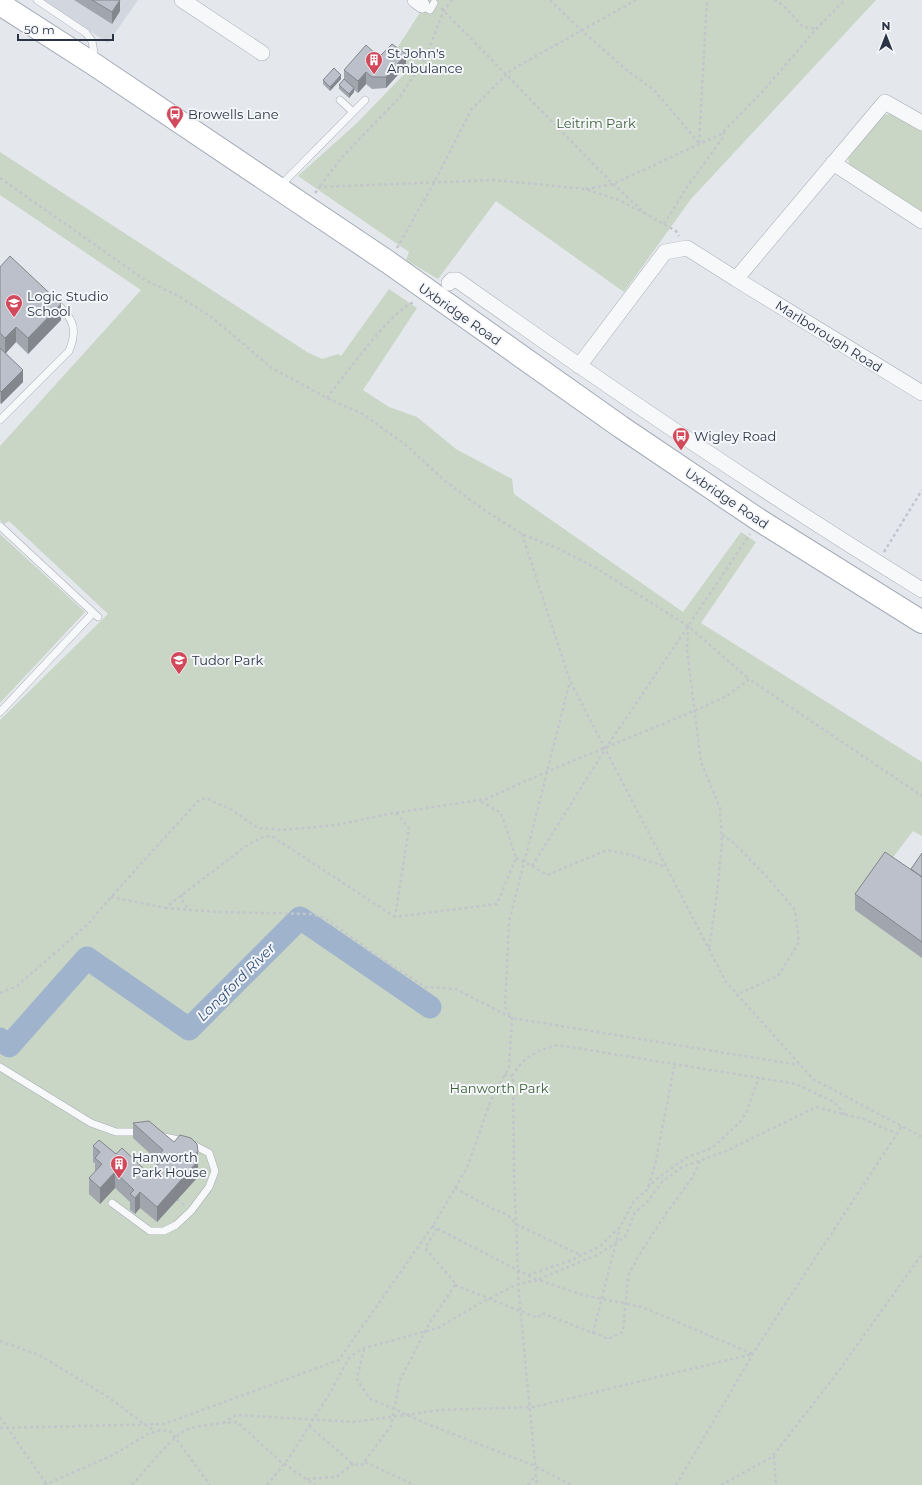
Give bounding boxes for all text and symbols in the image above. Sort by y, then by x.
scale bar [18,16,113,42]
north arrow [866,16,906,56]
text: N [882,19,890,33]
text: 50 m [24,22,55,37]
place label: St John's Ambulance [387,45,463,76]
building icon: St John's Ambulance [364,50,384,75]
bus stop icon: Browells Lane [165,104,185,129]
place label: Browells Lane [188,106,279,122]
park label: Leitrim Park [556,115,636,131]
street label: Uxbridge Road [415,279,505,349]
place label: Logic Studio School [27,288,108,319]
school or university icon: Logic Studio School [4,293,24,318]
street label: Marlborough Road [773,297,885,375]
bus stop icon: Wigley Road [671,426,691,451]
place label: Wigley Road [694,428,776,444]
street label: Uxbridge Road [682,464,772,532]
school or university icon: Tudor Park [169,650,189,675]
place label: Tudor Park [192,652,264,668]
water label: Longford River [193,939,279,1025]
park label: Hanworth Park [450,1080,549,1096]
place label: Hanworth Park House [132,1149,207,1180]
building icon: Hanworth Park House [109,1154,129,1179]

